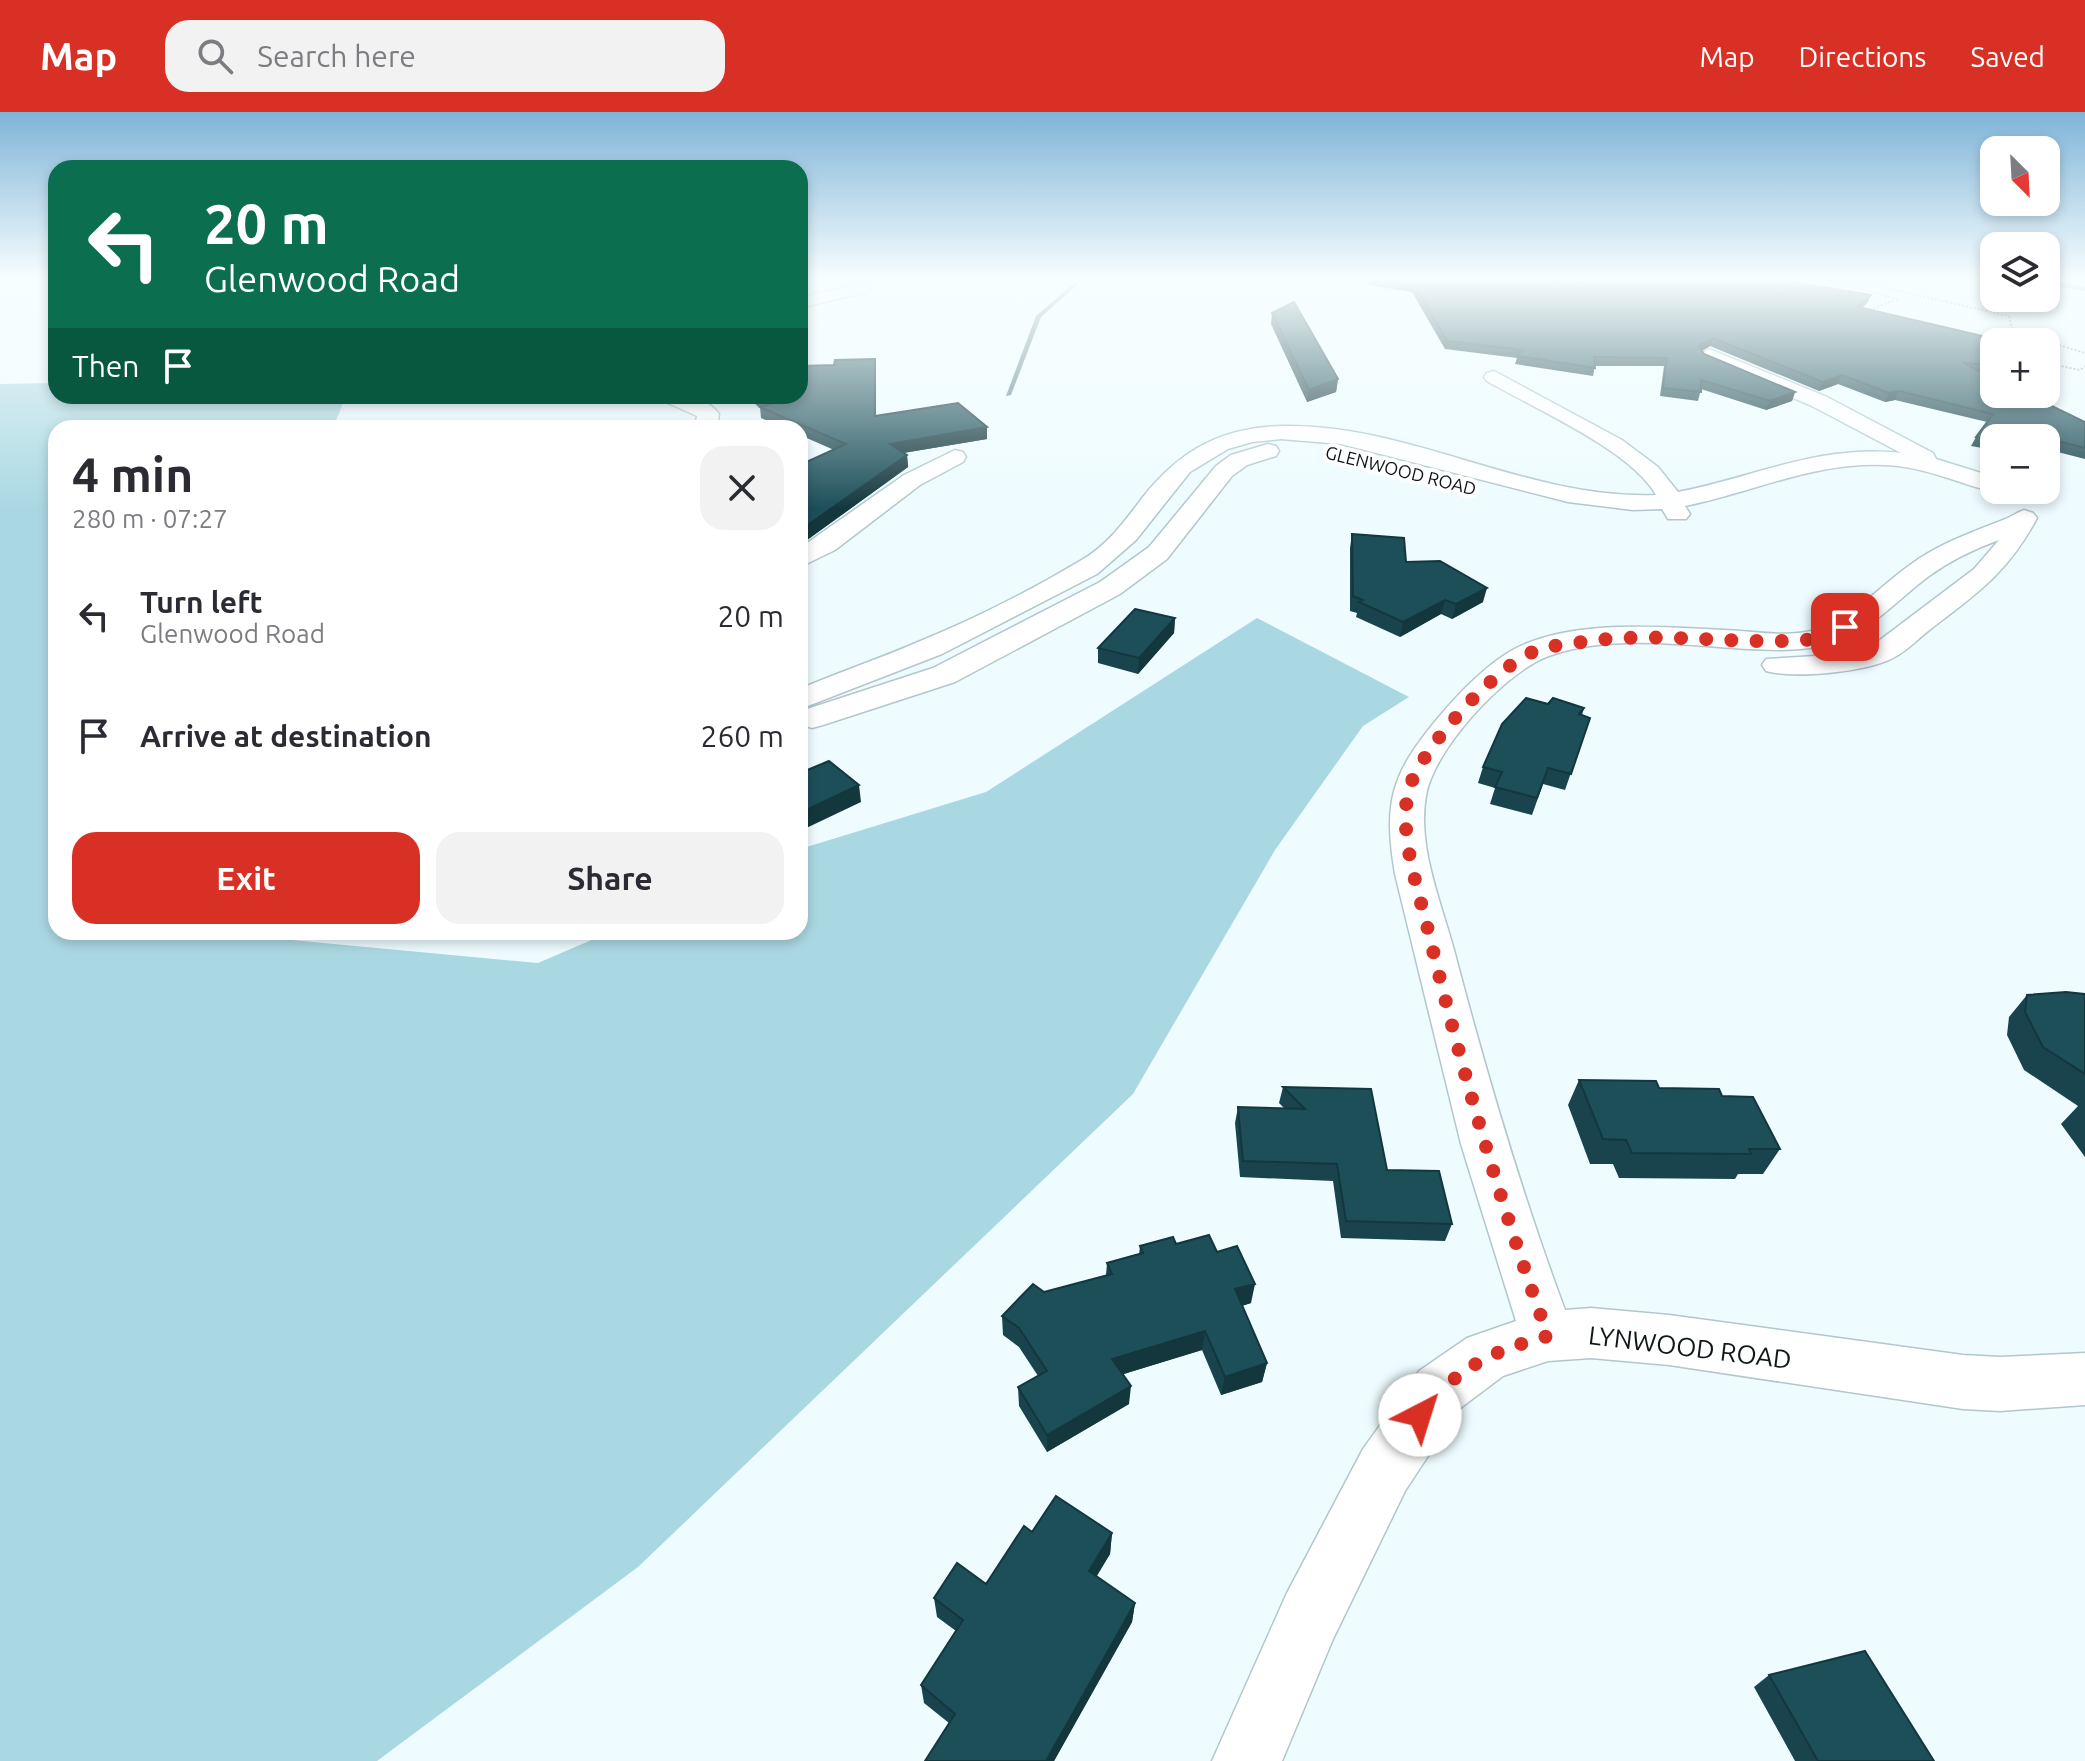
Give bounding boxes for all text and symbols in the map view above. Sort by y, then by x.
search box [165,20,725,92]
icon: search [193,34,237,78]
text: Map [40,35,117,77]
text: Search here [257,39,416,73]
text: Map [1699,41,1755,72]
text: Directions [1799,41,1926,72]
text: Saved [1970,41,2045,72]
north arrow [1980,136,2060,216]
map controls [1980,136,2060,504]
icon: left [72,192,176,296]
text: 20 m [204,192,329,255]
button: layers [1980,232,2060,312]
text: Glenwood Road [204,258,460,299]
button: + [1980,328,2060,408]
icon: arrive [156,344,200,388]
text: Then [72,349,140,383]
button: − [1980,424,2060,504]
street label: GLENWOOD ROAD [1323,442,1479,498]
button: close [700,446,784,530]
text: 4 min [72,447,193,501]
text: 280 m · 07:27 [72,504,228,533]
text: Turn left [140,585,262,619]
pin [1811,593,1879,661]
icon: left [72,594,116,638]
text: 20 m [717,599,784,633]
icon: arrive [1823,605,1867,649]
text: Glenwood Road [140,619,325,648]
icon: arrive [72,714,116,758]
text: Arrive at destination [140,719,432,753]
text: 260 m [700,719,784,753]
button: Exit [72,832,420,924]
button: Share [436,832,784,924]
street label: LYNWOOD ROAD [1587,1320,1793,1374]
position arrow [1378,1373,1462,1457]

